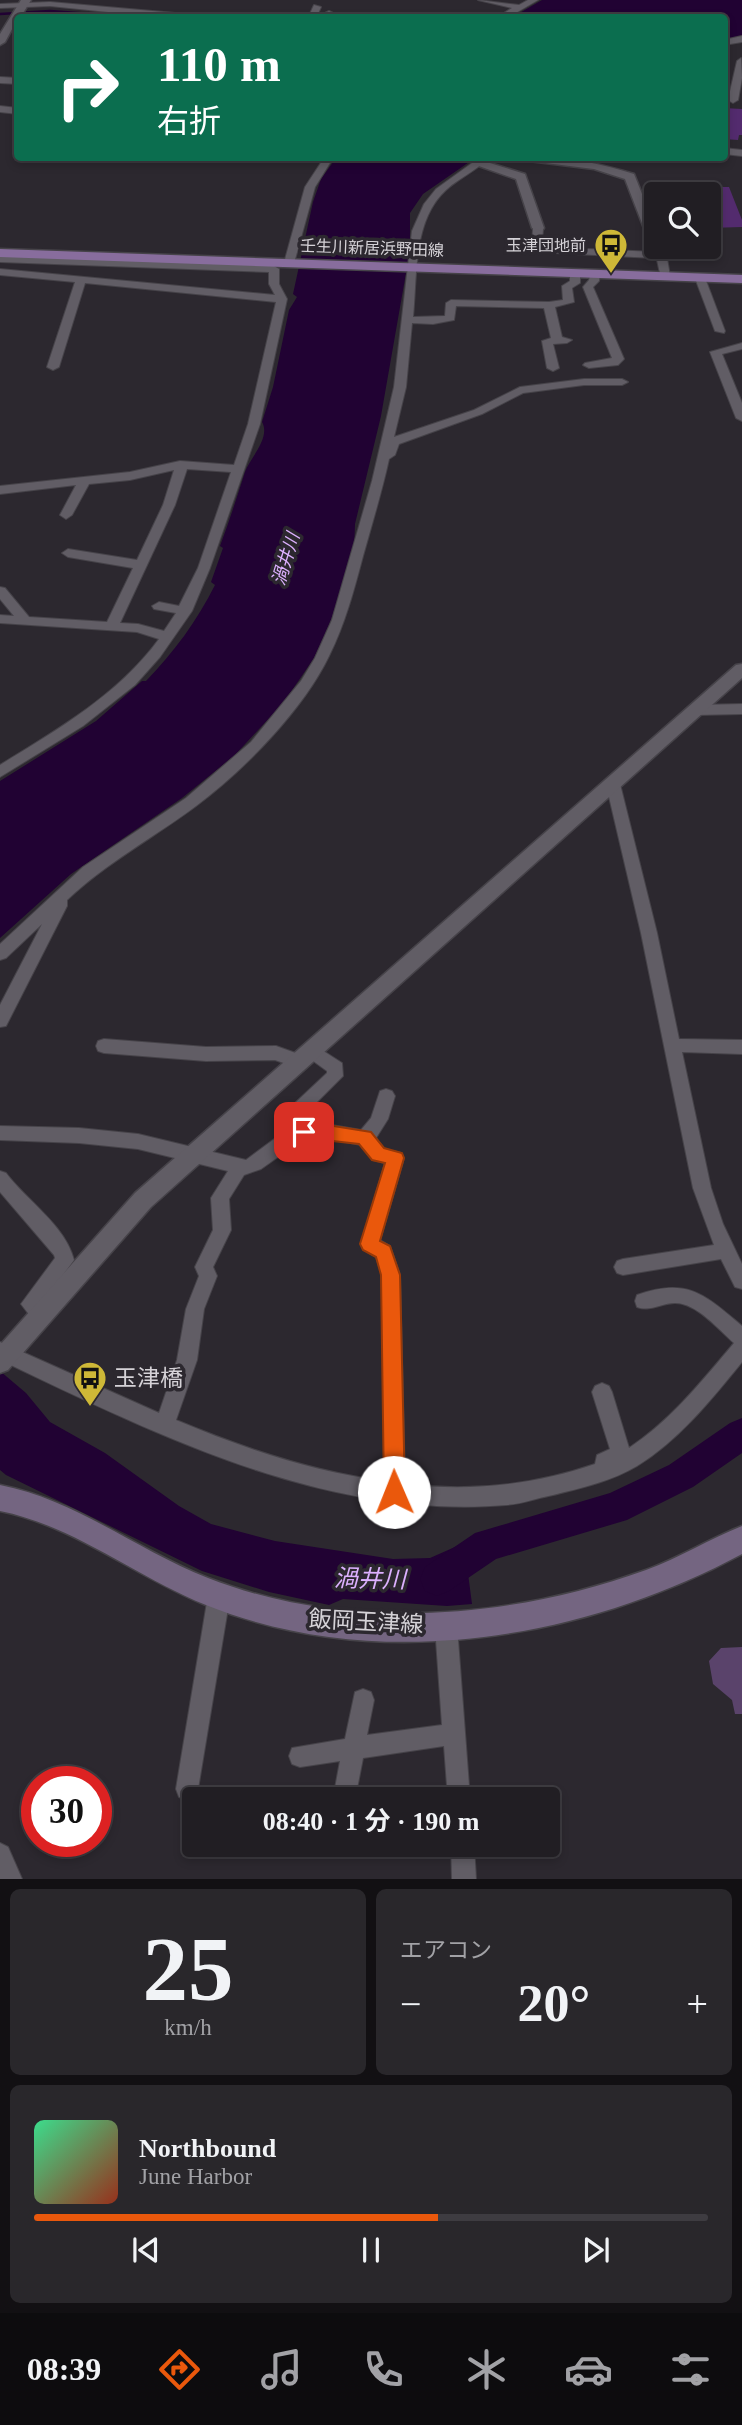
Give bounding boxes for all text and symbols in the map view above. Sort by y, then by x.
text: 110 m [157,37,281,92]
icon: right [42,42,133,133]
text: 右折 [157,103,221,139]
map controls [644,182,721,259]
button: search [644,182,721,259]
bus stop icon: 玉津団地前 [592,226,630,275]
street label: 壬生川新居浜野田線 [300,237,444,259]
place label: 玉津団地前 [506,237,586,254]
water label: 渦井川 [269,528,304,588]
pin [274,1102,334,1162]
icon: arrive [285,1113,323,1151]
bus stop icon: 玉津橋 [71,1359,109,1408]
place label: 玉津橋 [114,1366,183,1391]
position arrow [357,1455,431,1529]
water label: 渦井川 [334,1565,409,1593]
street label: 飯岡玉津線 [308,1607,424,1637]
speed limit sign: 30 [21,1766,112,1857]
text: 08:40 · 1 分 · 190 m [263,1807,479,1836]
text: 25 [143,1919,234,2020]
text: エアコン [400,1938,492,1963]
text: 20° [518,1975,590,2032]
text: − [400,1983,421,2025]
text: + [687,1983,708,2025]
text: km/h [164,2015,212,2040]
text: Northbound [139,2134,276,2163]
text: June Harbor [139,2164,252,2189]
icon: previous [127,2231,165,2269]
icon: pause [352,2231,390,2269]
icon: next [577,2231,615,2269]
icon: directions [155,2345,204,2394]
icon: music [257,2345,306,2394]
icon: phone [359,2345,408,2394]
icon: climate [462,2345,511,2394]
icon: car [564,2345,613,2394]
icon: filters [666,2345,715,2394]
text: 08:39 [27,2351,101,2387]

